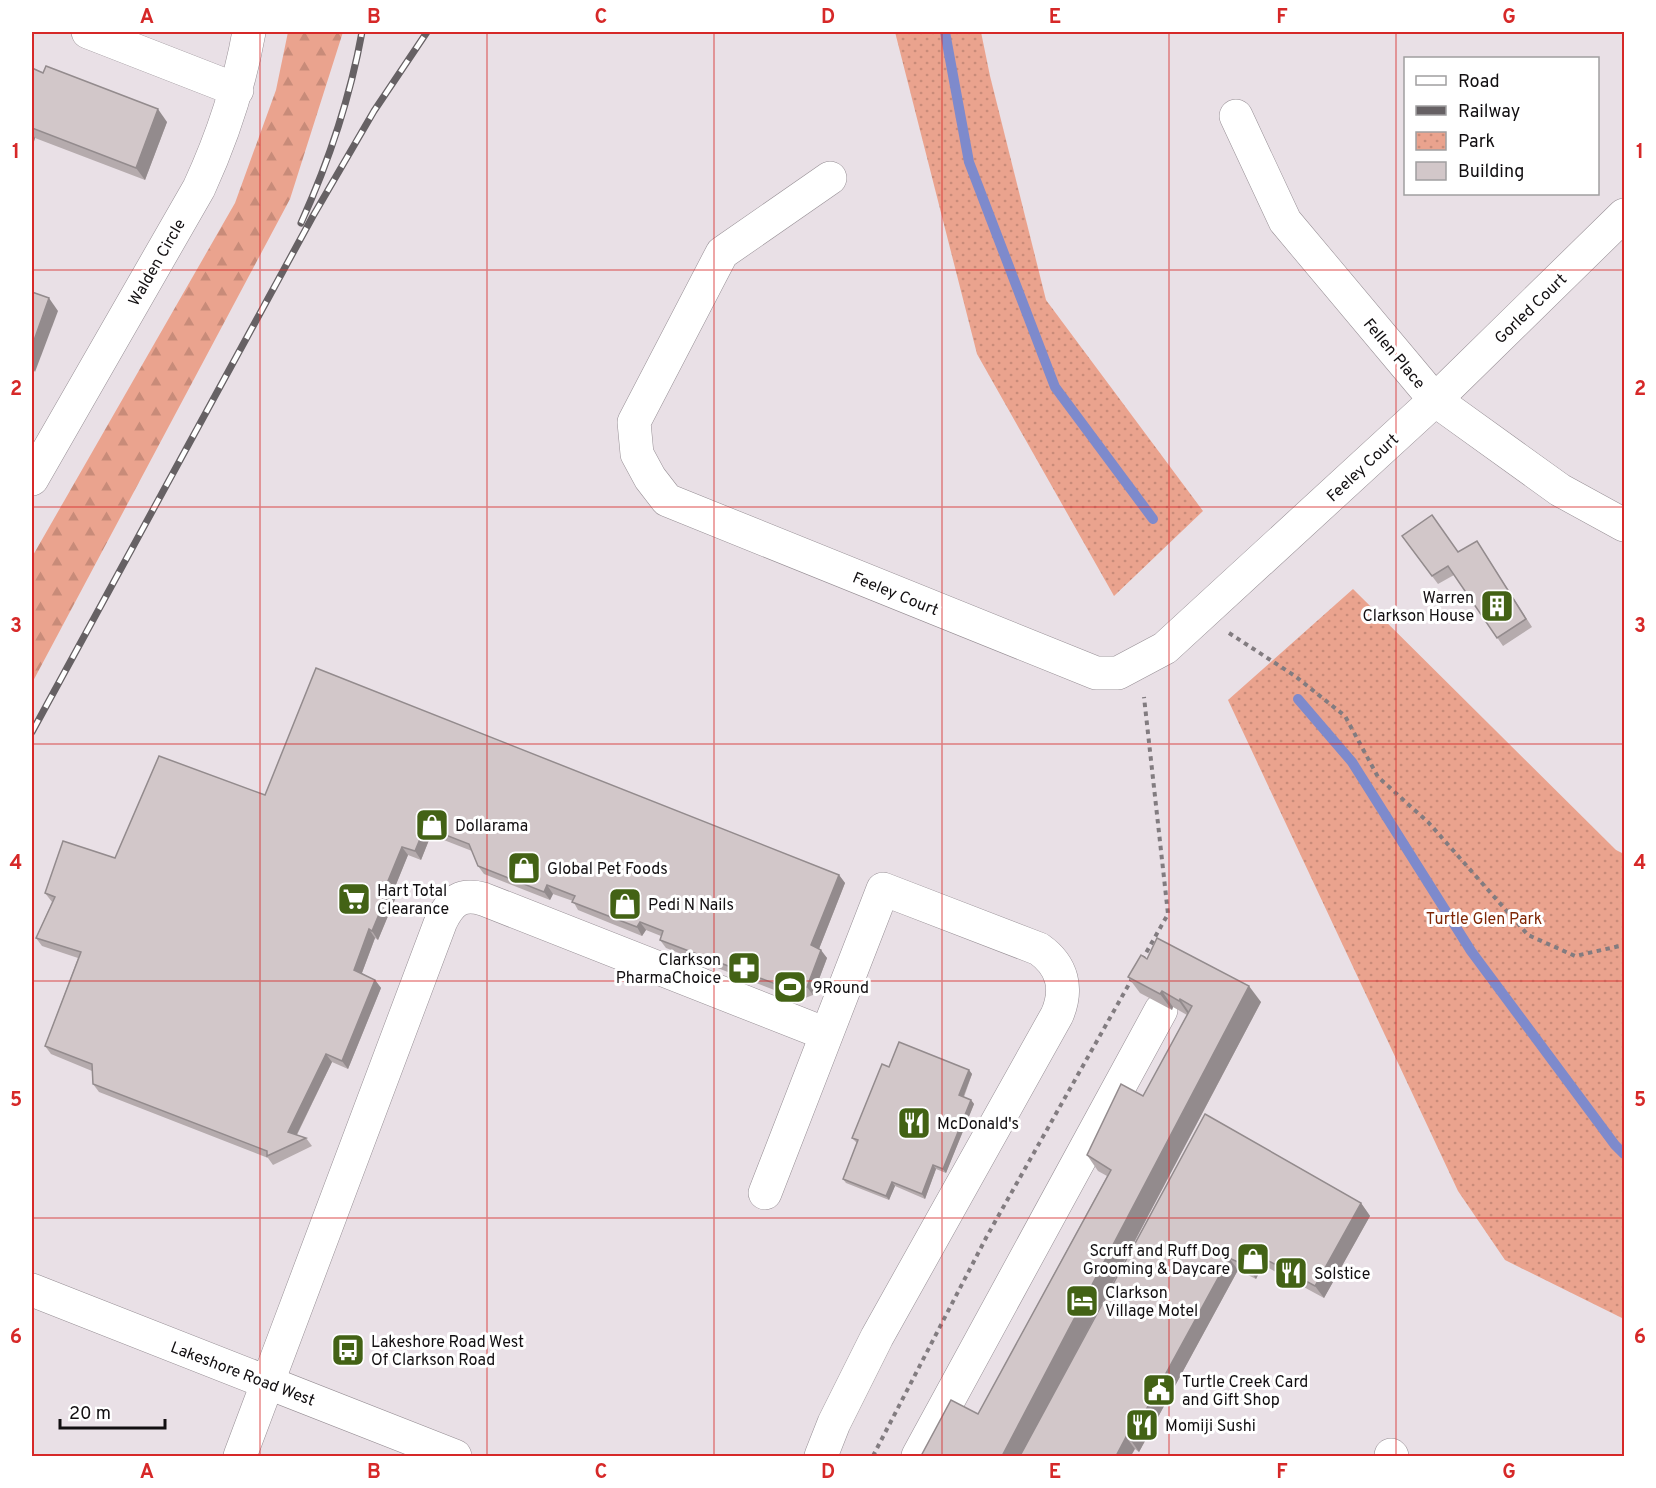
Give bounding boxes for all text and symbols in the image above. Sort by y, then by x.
text: A [140,5,154,31]
text: B [367,5,381,31]
text: C [595,5,607,31]
text: D [821,5,835,31]
text: E [1049,5,1061,31]
text: F [1276,5,1288,31]
text: G [1502,5,1516,31]
legend [1404,57,1599,195]
text: Road [1458,71,1500,94]
text: Railway [1458,101,1520,124]
text: Park [1458,131,1495,154]
text: 1 [12,140,20,166]
text: 1 [1636,140,1644,166]
text: Building [1458,161,1524,184]
street label: Walden Circle [125,216,191,310]
street label: Gorled Court [1491,270,1572,349]
street label: Fellen Place [1358,315,1429,394]
text: 2 [10,377,22,403]
text: 2 [1634,377,1646,403]
street label: Feeley Court [1323,430,1403,507]
street label: Feeley Court [849,569,941,621]
building icon: Warren Clarkson House [1479,588,1515,624]
place label: Warren Clarkson House [1362,589,1474,627]
text: 3 [10,614,22,640]
text: 3 [1634,614,1646,640]
shop icon: Dollarama [414,807,450,843]
place label: Dollarama [455,817,528,837]
shop icon: Global Pet Foods [506,850,542,886]
text: 4 [10,851,22,877]
text: 4 [1634,851,1646,877]
place label: Global Pet Foods [547,860,668,880]
supermarket icon: Hart Total Clearance [336,881,372,917]
place label: Hart Total Clearance [377,882,449,920]
shop icon: Pedi N Nails [607,886,643,922]
place label: Pedi N Nails [648,896,734,916]
park label: Turtle Glen Park [1426,910,1542,930]
pharmacy icon: Clarkson PharmaChoice [726,950,762,986]
place label: Clarkson PharmaChoice [616,951,721,989]
sports icon: 9Round [772,969,808,1005]
place label: 9Round [813,979,869,999]
text: 5 [10,1088,22,1114]
text: 5 [1634,1088,1646,1114]
restaurant icon: McDonald's [896,1105,932,1141]
place label: McDonald's [937,1115,1019,1135]
shop icon: Scruff and Ruff Dog Grooming & Daycare [1235,1241,1271,1277]
place label: Scruff and Ruff Dog Grooming & Daycare [1083,1242,1230,1280]
restaurant icon: Solstice [1273,1255,1309,1291]
place label: Solstice [1314,1265,1370,1285]
hotel icon: Clarkson Village Motel [1064,1283,1100,1319]
place label: Clarkson Village Motel [1105,1284,1198,1322]
text: 6 [10,1325,22,1351]
text: 6 [1634,1325,1646,1351]
bus stop icon: Lakeshore Road West Of Clarkson Road [330,1332,366,1368]
place label: Lakeshore Road West Of Clarkson Road [371,1333,524,1371]
street label: Lakeshore Road West [167,1338,317,1412]
public building icon: Turtle Creek Card and Gift Shop [1141,1372,1177,1408]
place label: Turtle Creek Card and Gift Shop [1182,1373,1308,1411]
scale bar [60,1392,165,1430]
text: 20 m [69,1403,111,1426]
restaurant icon: Momiji Sushi [1124,1407,1160,1443]
place label: Momiji Sushi [1165,1417,1256,1437]
text: A [140,1460,154,1486]
text: B [367,1460,381,1486]
text: C [595,1460,607,1486]
text: D [821,1460,835,1486]
text: E [1049,1460,1061,1486]
text: F [1276,1460,1288,1486]
text: G [1502,1460,1516,1486]

